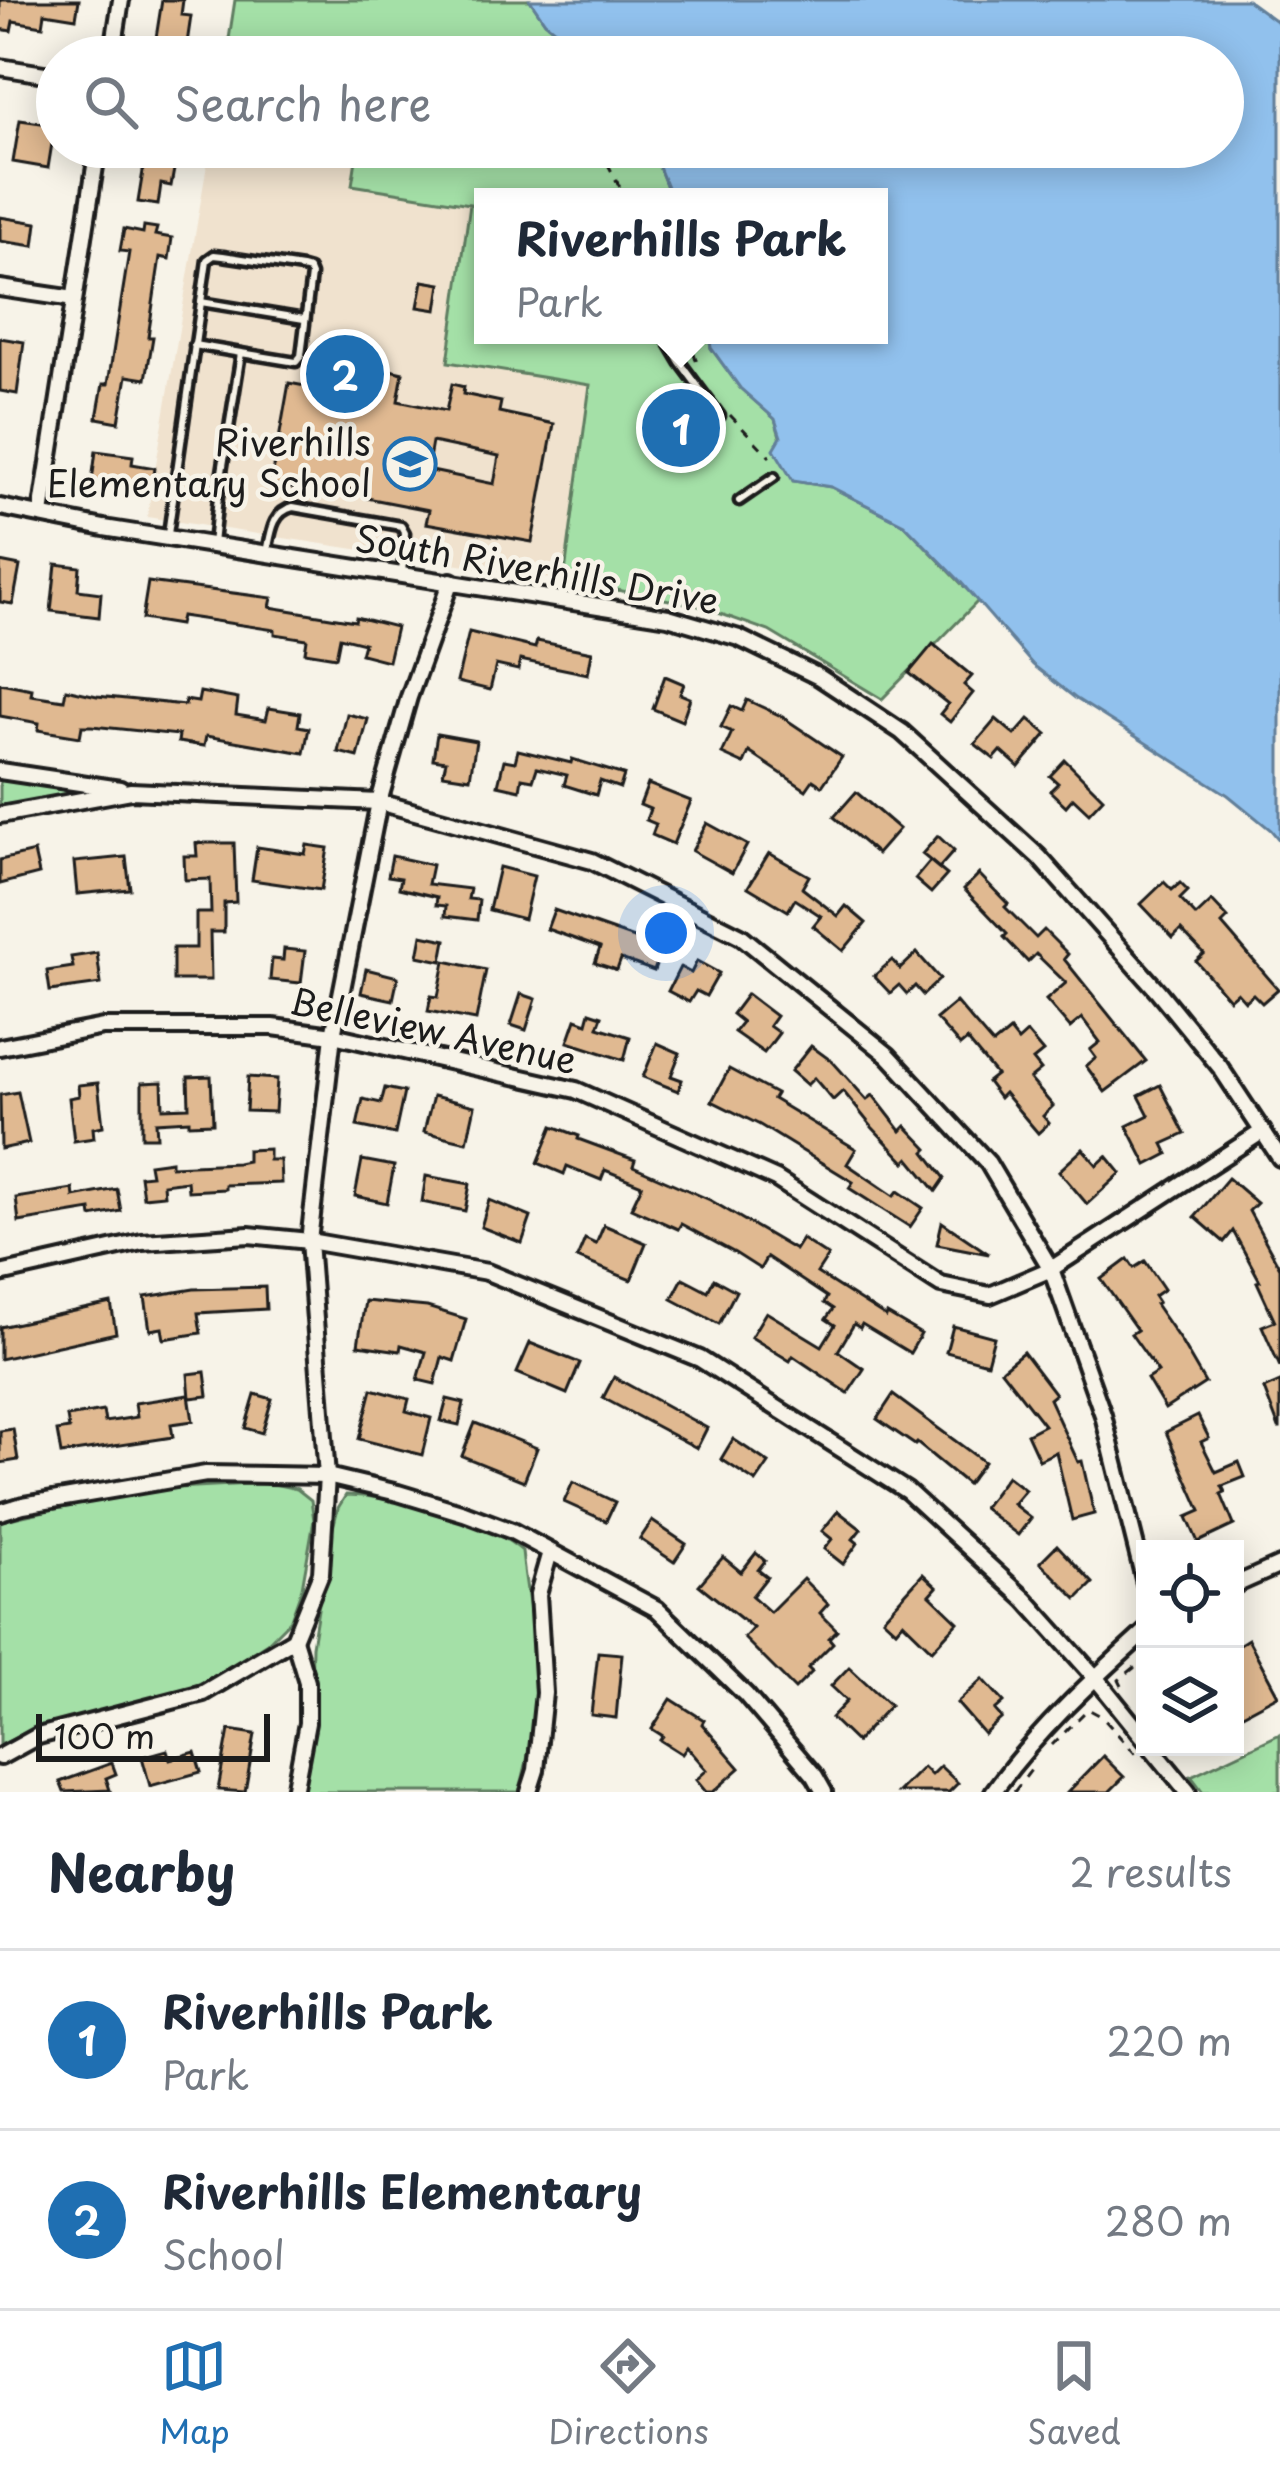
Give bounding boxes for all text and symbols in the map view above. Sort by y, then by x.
search box [36,36,1244,168]
text: Search here [174,68,431,136]
icon: search [78,69,144,135]
popup [474,188,888,344]
text: Riverhills Park [516,203,846,271]
text: Park [516,271,603,330]
pin: 2 [306,329,384,419]
pin: 1 [642,383,720,473]
place label: Riverhills Elementary School [47,414,371,509]
school or university icon: Riverhills Elementary School [382,436,438,492]
street label: South Riverhills Drive [351,509,723,627]
your location [636,903,696,963]
street label: Belleview Avenue [285,972,582,1086]
map controls [1136,1540,1244,1756]
button: locate [1136,1540,1244,1648]
button: layers [1136,1648,1244,1756]
scale bar [36,1708,270,1761]
text: 100 m [54,1710,155,1760]
text: Nearby [48,1832,235,1909]
text: 2 results [1070,1841,1232,1900]
text: Riverhills Park [162,1976,493,2044]
text: 1 [78,2010,96,2069]
text: 220 m [1107,2010,1232,2069]
text: Park [162,2044,249,2103]
text: Riverhills Elementary [162,2156,642,2224]
text: 2 [73,2190,101,2249]
text: 280 m [1105,2190,1232,2249]
text: School [162,2224,285,2283]
tab: Map [159,2333,230,2455]
tab: Directions [548,2333,709,2455]
tab: Saved [1027,2333,1121,2455]

